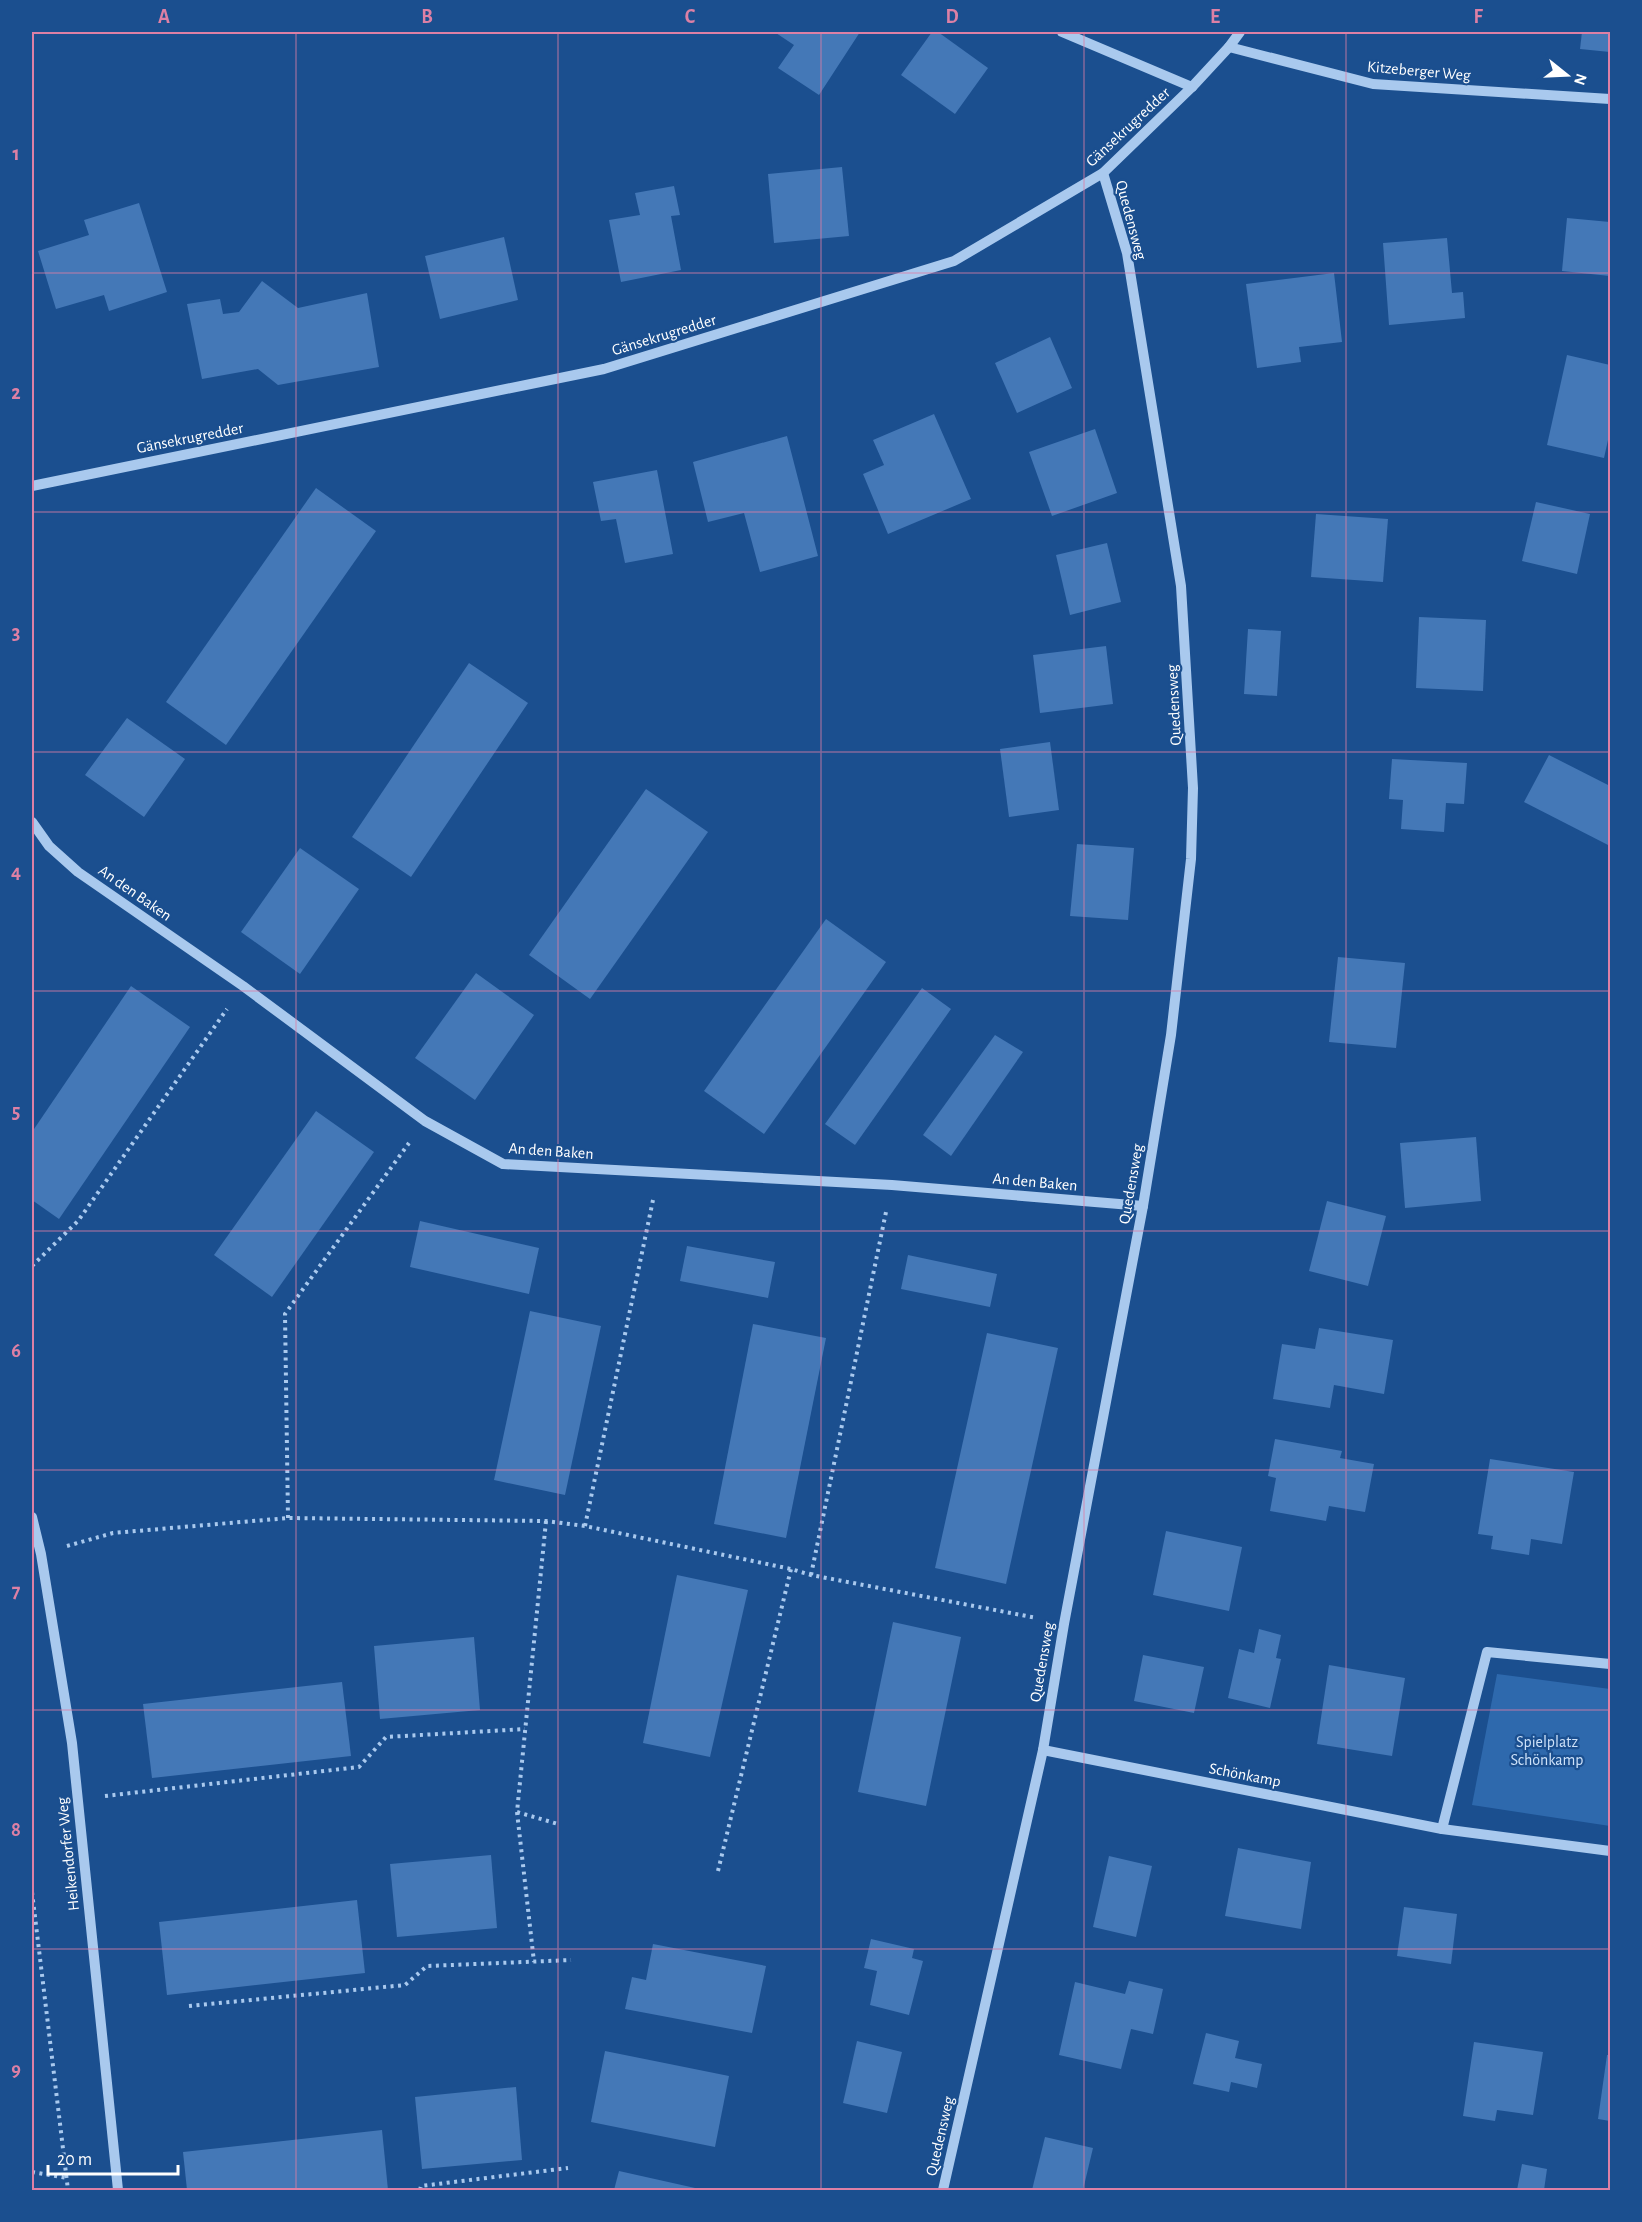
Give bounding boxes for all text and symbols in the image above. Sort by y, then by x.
text: A [158,7,170,27]
text: B [421,7,433,27]
text: C [685,7,696,27]
text: D [945,7,959,27]
text: E [1210,7,1220,27]
text: F [1473,7,1483,27]
north arrow [1537,45,1597,105]
street label: Kitzeberger Weg [1367,59,1472,84]
text: N [1571,72,1590,87]
street label: Gänsekrugredder [1083,84,1174,170]
text: 1 [12,144,20,164]
street label: Quedensweg [1112,179,1149,262]
street label: Gänsekrugredder [610,311,719,358]
text: 2 [11,383,21,403]
street label: Gänsekrugredder [135,420,245,456]
text: 3 [12,623,20,643]
street label: Quedensweg [1164,664,1185,746]
text: 4 [11,862,21,882]
street label: An den Baken [96,862,174,924]
text: 5 [12,1102,20,1122]
street label: An den Baken [508,1140,594,1162]
street label: Quedensweg [1116,1142,1147,1226]
street label: An den Baken [992,1170,1078,1194]
text: 6 [11,1341,21,1361]
text: 7 [12,1581,21,1601]
street label: Quedensweg [1027,1620,1058,1704]
park label: Spielplatz Schönkamp [1511,1734,1583,1768]
street label: Schönkamp [1208,1760,1282,1790]
street label: Heikendorfer Weg [54,1796,82,1912]
text: 8 [11,1820,21,1840]
text: 9 [11,2060,21,2080]
street label: Quedensweg [923,2094,958,2178]
scale bar [48,2138,178,2176]
text: 20 m [57,2151,92,2169]

